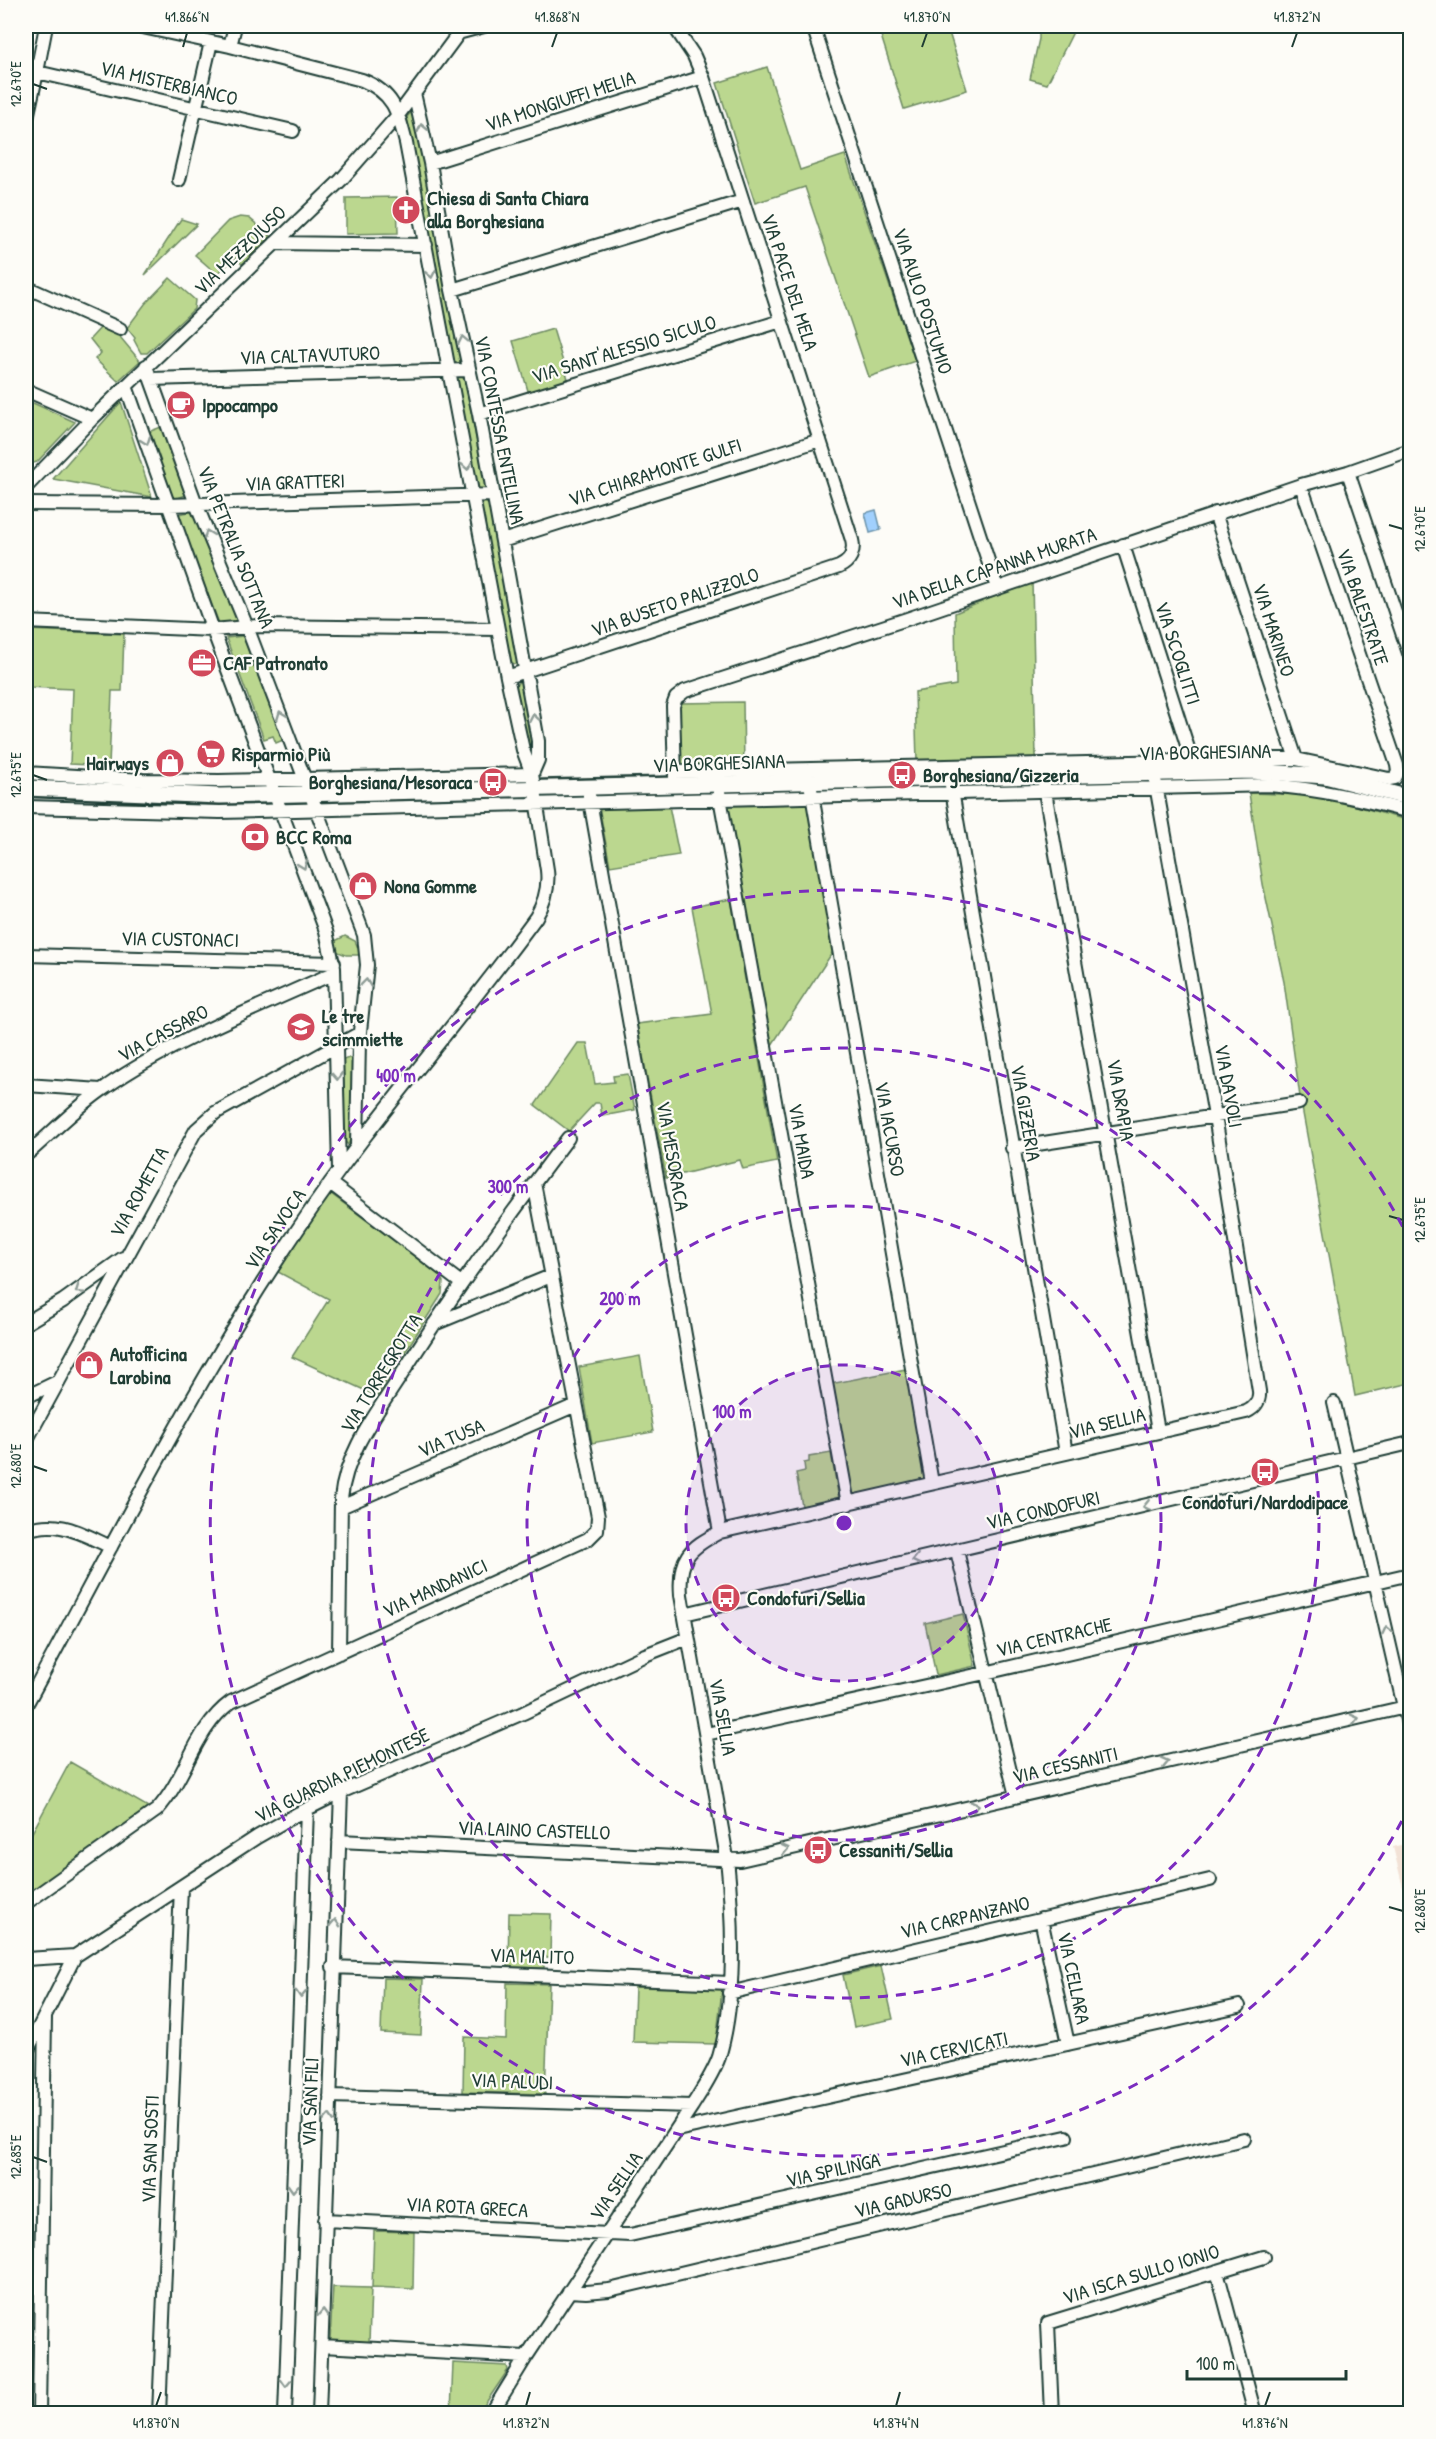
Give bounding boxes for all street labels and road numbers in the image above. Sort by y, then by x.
street label: VIA MISTERBIANCO [98,54,241,111]
street label: VIA MONGIUFFI MELIA [481,63,639,137]
street label: VIA MEZZOIUSO [188,199,292,300]
street label: VIA PACE DEL MELA [756,210,825,354]
street label: VIA AULO POSTUMIO [887,224,960,377]
street label: VIA SANT'ALESSIO SICULO [528,308,719,389]
street label: VIA CONTESSA ENTELLINA [469,333,532,527]
street label: VIA CALTAVUTURO [239,339,381,370]
street label: VIA CHIARAMONTE GULFI [565,431,745,512]
street label: VIA PETRALIA SOTTANA [192,462,281,632]
street label: VIA GRATTERI [244,466,345,497]
street label: VIA DELLA CAPANNA MURATA [888,520,1100,615]
street label: VIA BALESTRATE [1331,545,1396,669]
street label: VIA BUSETO PALIZZOLO [587,560,762,643]
street label: VIA MARINEO [1247,580,1302,680]
street label: VIA SCOGLITTI [1149,598,1208,708]
street label: VIA BORGHESIANA [1139,737,1272,766]
street label: VIA BORGHESIANA [652,747,786,778]
street label: VIA CUSTONACI [121,924,239,953]
street label: VIA CASSARO [113,997,213,1068]
street label: VIA DAVOLI [1209,1042,1250,1130]
street label: VIA DRAPIA [1101,1057,1142,1143]
street label: VIA GIZZERIA [1005,1063,1048,1163]
street label: VIA IACURSO [869,1079,912,1179]
street label: VIA MESORACA [651,1099,696,1213]
street label: VIA MAIDA [783,1101,822,1181]
street label: VIA ROMETTA [103,1141,175,1242]
street label: VIA SAVOCA [238,1183,312,1275]
street label: VIA TORREGROTTA [333,1308,428,1438]
street label: VIA SELLIA [1066,1400,1148,1445]
street label: VIA TUSA [413,1411,488,1464]
street label: VIA CONDOFURI [983,1483,1102,1536]
street label: VIA MANDANICI [378,1551,492,1624]
street label: VIA CENTRACHE [993,1610,1115,1663]
street label: VIA SELLIA [703,1676,744,1758]
street label: VIA GUARDIA PIEMONTESE [250,1720,434,1829]
street label: VIA CESSANITI [1009,1739,1120,1790]
street label: VIA LAINO CASTELLO [457,1813,611,1846]
street label: VIA CARPANZANO [898,1889,1032,1944]
street label: VIA CELLARA [1052,1929,1097,2027]
street label: VIA MALITO [489,1941,575,1970]
street label: VIA CERVICATI [897,2024,1010,2073]
street label: VIA SAN FILI [294,2057,325,2147]
street label: VIA PALUDI [470,2066,554,2095]
street label: VIA SAN SOSTI [134,2095,165,2203]
street label: VIA SELLIA [583,2146,649,2225]
street label: VIA SPILINGA [783,2146,883,2193]
street label: VIA GADURSO [851,2175,954,2224]
street label: VIA ROTA GRECA [405,2190,529,2223]
street label: VIA ISCA SULLO IONIO [1059,2237,1223,2310]

